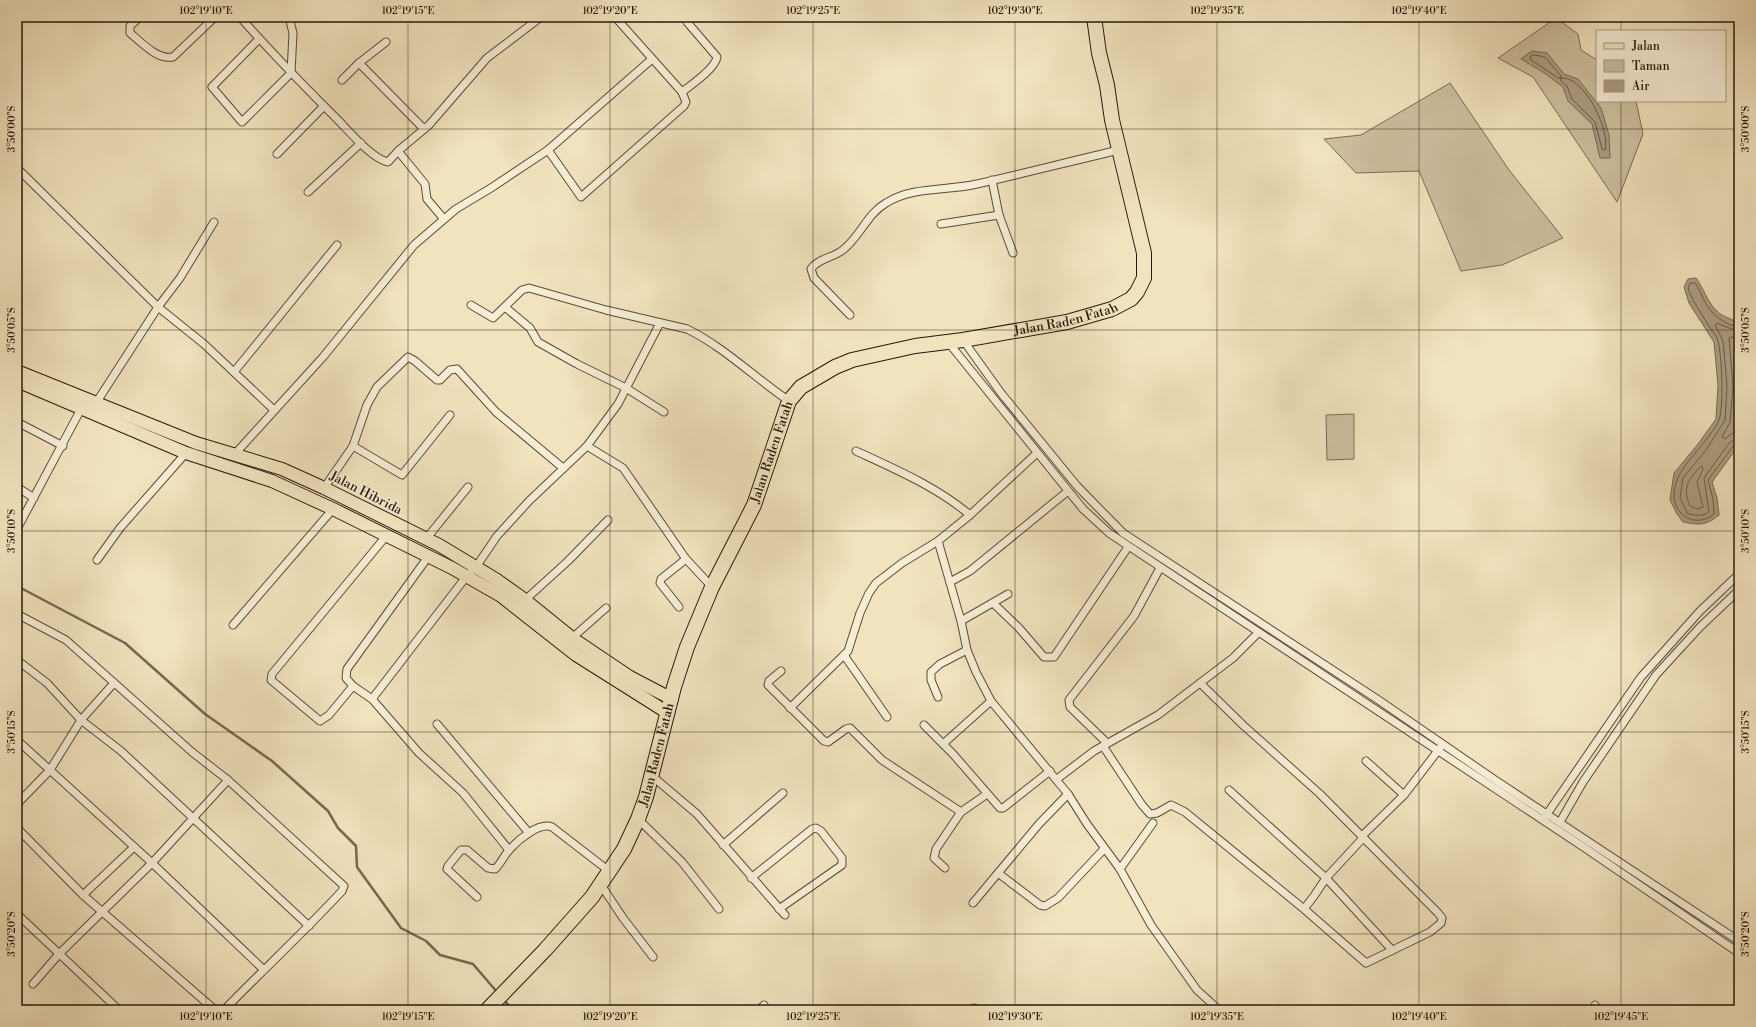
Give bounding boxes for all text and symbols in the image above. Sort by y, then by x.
text: 102°19'10"E [179,5,233,17]
text: 102°19'15"E [382,5,434,17]
text: 102°19'20"E [582,5,638,17]
text: 102°19'25"E [786,5,840,17]
text: 102°19'30"E [987,5,1043,17]
text: 102°19'35"E [1190,5,1244,17]
text: 102°19'40"E [1391,5,1447,17]
legend [1596,30,1726,102]
text: Jalan [1631,39,1660,54]
text: Taman [1632,59,1670,74]
text: Air [1631,79,1649,94]
text: 3°50'00"S [6,106,18,152]
text: 3°50'00"S [1740,106,1752,152]
street label: Jalan Raden Fatah [1011,299,1121,339]
text: 3°50'05"S [6,307,18,353]
text: 3°50'05"S [1740,307,1752,353]
street label: Jalan Raden Fatah [747,399,796,506]
street label: Jalan Hibrida [326,467,405,518]
text: 3°50'10"S [6,509,18,553]
text: 3°50'10"S [1740,509,1752,553]
street label: Jalan Raden Fatah [635,701,678,810]
text: 3°50'15"S [6,710,18,754]
text: 3°50'15"S [1740,710,1752,754]
text: 3°50'20"S [6,911,18,957]
text: 3°50'20"S [1740,911,1752,957]
text: 102°19'10"E [179,1011,233,1023]
text: 102°19'15"E [382,1011,434,1023]
text: 102°19'20"E [582,1011,638,1023]
text: 102°19'25"E [786,1011,840,1023]
text: 102°19'30"E [987,1011,1043,1023]
text: 102°19'35"E [1190,1011,1244,1023]
text: 102°19'40"E [1391,1011,1447,1023]
text: 102°19'45"E [1594,1011,1648,1023]

